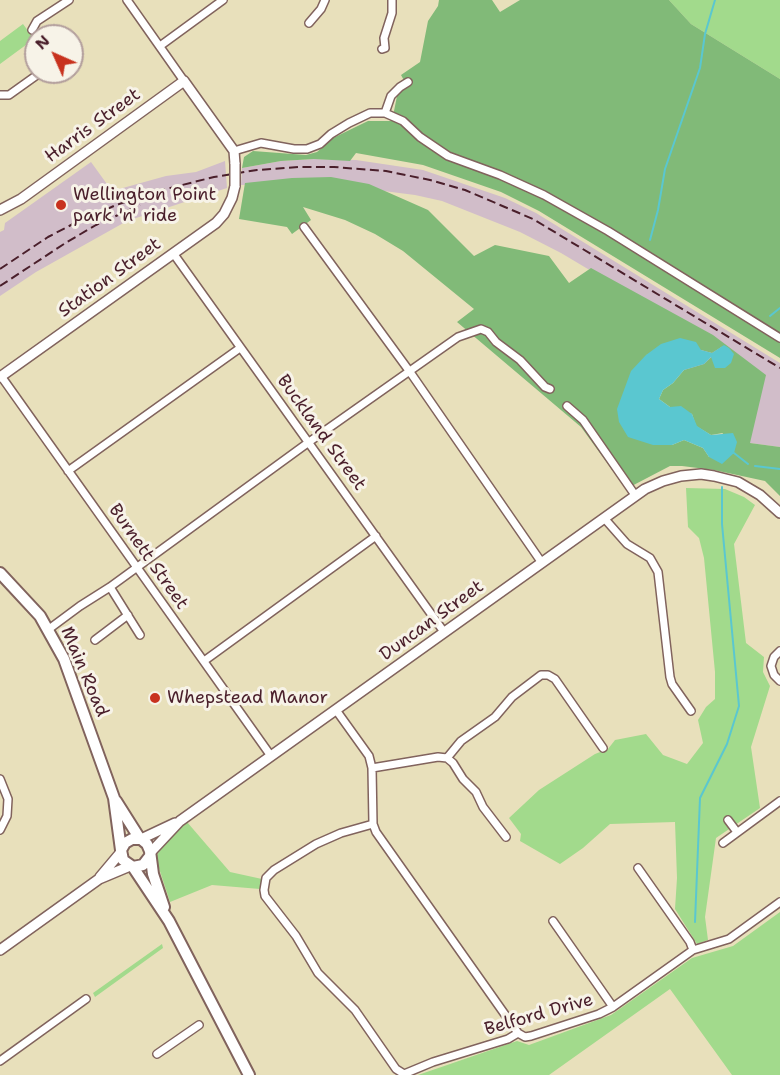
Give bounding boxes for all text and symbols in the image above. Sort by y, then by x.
north arrow [24,24,84,84]
text: N [30,30,54,54]
street label: Harris Street [41,84,145,168]
place label: Wellington Point park 'n' ride [73,184,216,226]
marker: Wellington Point park 'n' ride [54,198,68,212]
street label: Station Street [54,234,166,322]
street label: Buckland Street [272,371,370,495]
street label: Burnett Street [104,500,192,614]
street label: Duncan Street [376,576,488,666]
street label: Main Road [55,624,113,720]
place label: Whepstead Manor [167,687,328,709]
marker: Whepstead Manor [148,691,162,705]
street label: Belford Drive [482,989,596,1041]

